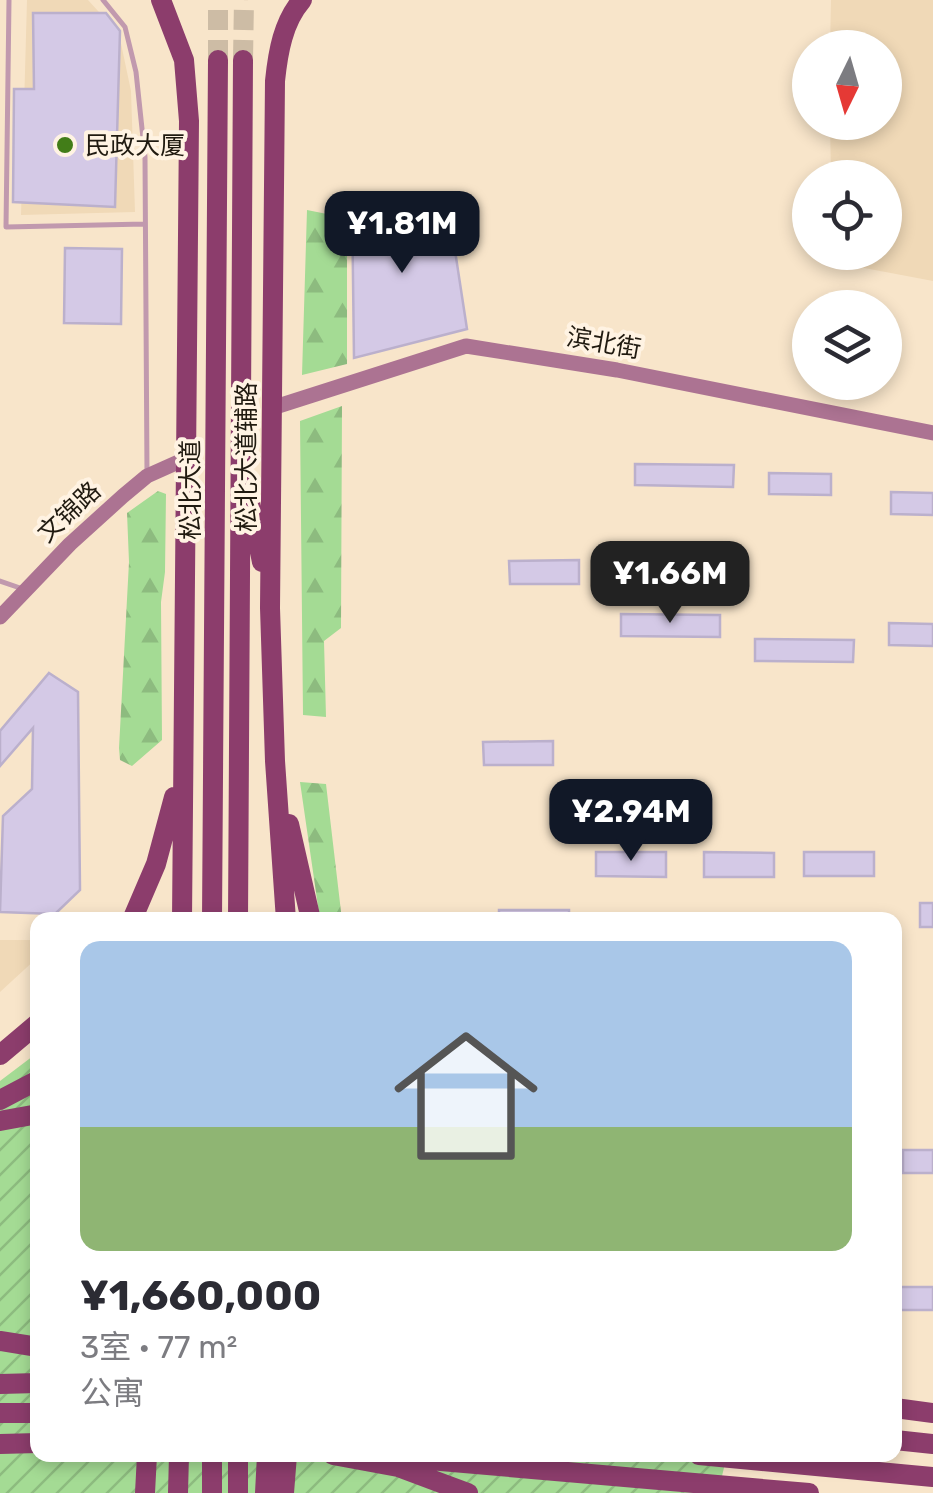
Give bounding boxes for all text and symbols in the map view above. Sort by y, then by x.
north arrow [792,30,902,140]
map controls [792,30,902,400]
place label: 民政大厦 [85,131,185,160]
marker: 民政大厦 [54,134,76,156]
button: locate [792,160,902,270]
pin: ¥1.81M [321,191,483,276]
text: ¥1.81M [347,204,457,242]
button: layers [792,290,902,400]
street label: 滨北街 [565,322,643,364]
street label: 松北大道辅路 [232,382,261,532]
street label: 松北大道 [176,440,205,540]
street label: 文锦路 [32,476,106,548]
pin: ¥1.66M [589,541,751,626]
text: ¥1.66M [612,554,728,592]
pin: ¥2.94M [550,779,712,864]
text: ¥2.94M [571,792,691,830]
icon: home [376,1006,556,1186]
text: ¥1,660,000 [80,1271,321,1321]
text: 3室 · 77 m² [80,1328,238,1366]
text: 公寓 [80,1374,144,1412]

